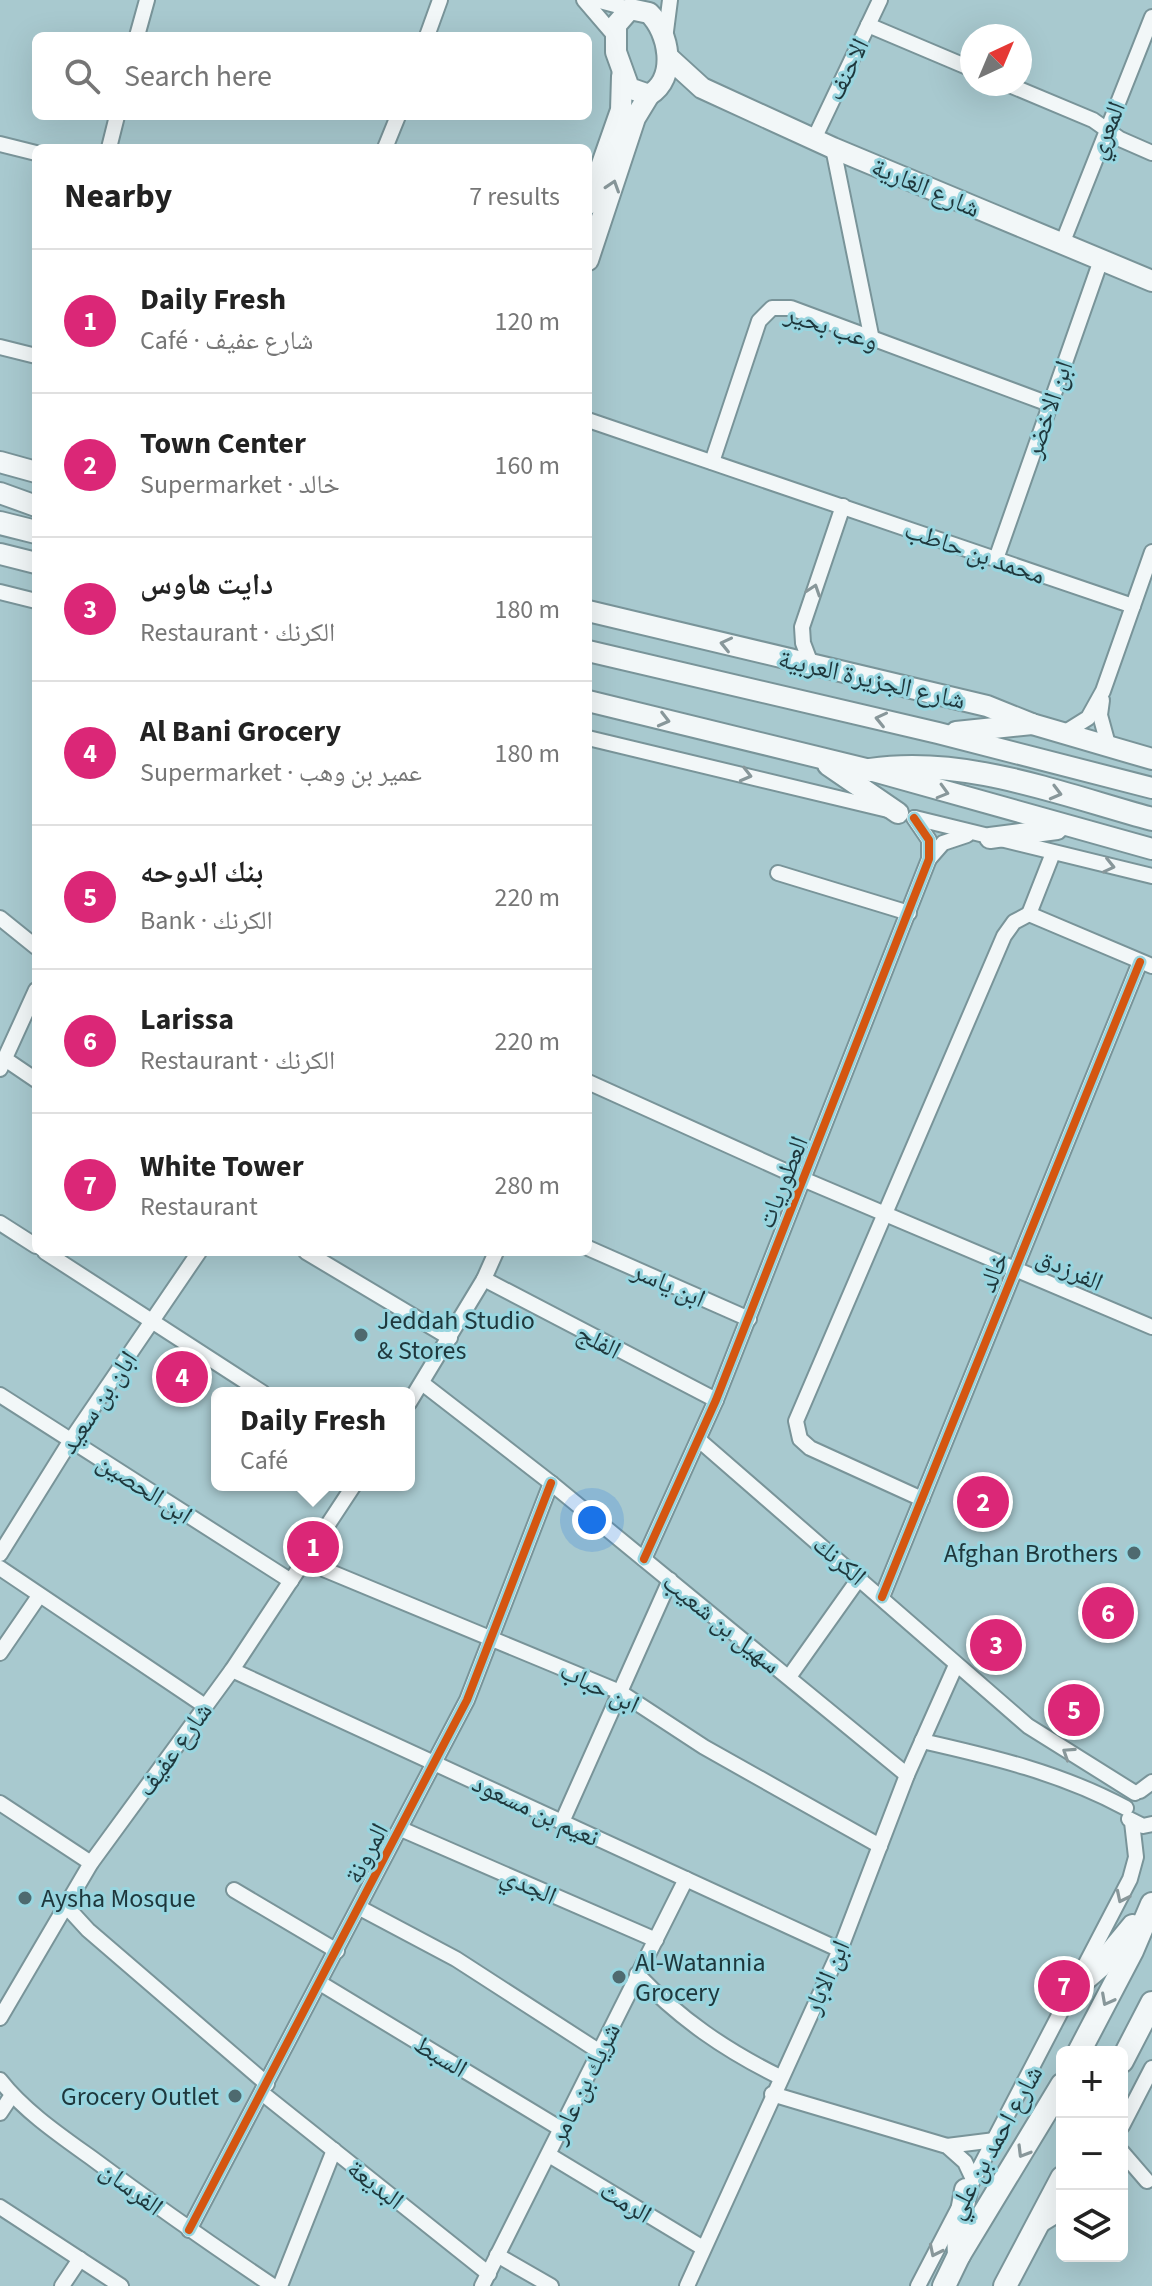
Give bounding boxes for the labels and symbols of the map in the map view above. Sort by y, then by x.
north arrow [960,24,1032,96]
street label: الاحنف [817,32,878,107]
street label: المعري [1078,96,1136,165]
street label: شارع الغارية [866,148,986,227]
one-way arrow [603,180,619,194]
street label: وعب بحير [779,295,883,360]
street label: ابن الاخضر [1014,356,1082,464]
street label: محمد بن حاطب [900,511,1050,594]
one-way arrow [805,584,821,598]
one-way arrow [719,636,733,653]
street label: شارع الجزيرة العربية [775,640,969,719]
one-way arrow [656,711,670,728]
one-way arrow [874,711,888,728]
one-way arrow [738,766,752,783]
one-way arrow [935,782,949,799]
one-way arrow [1048,784,1062,801]
one-way arrow [1102,857,1115,874]
street label: العطوريات [747,1130,818,1234]
street label: الفرزدق [1030,1238,1109,1301]
street label: خالد [969,1246,1018,1298]
street label: ابن ياسر [625,1252,711,1317]
place label: Jeddah Studio & Stores [377,1302,535,1369]
street label: الفلج [570,1314,628,1368]
marker: Jeddah Studio & Stores [352,1326,370,1344]
street label: ابان بن سعيد [50,1343,147,1461]
pin: 4 [156,1347,208,1407]
street label: ابن الحصين [90,1444,200,1533]
pin: 2 [957,1472,1009,1532]
your location [572,1500,612,1540]
pin: 1 [287,1517,339,1577]
street label: الكرنك [805,1527,875,1594]
place label: Afghan Brothers [944,1535,1118,1572]
marker: Afghan Brothers [1125,1544,1143,1562]
street label: سهيل بن شعيب [654,1564,789,1683]
pin: 6 [1082,1583,1134,1643]
pin: 3 [970,1615,1022,1675]
street label: ابن حباب [554,1652,646,1723]
pin: 5 [1048,1680,1100,1740]
street label: شارع عفيف [128,1695,221,1804]
one-way arrow [1062,1748,1077,1763]
street label: نعيم بن مسعود [466,1765,605,1856]
street label: المرونة [335,1816,398,1890]
street label: الجدي [494,1857,563,1916]
place label: Aysha Mosque [41,1880,196,1917]
marker: Aysha Mosque [16,1889,34,1907]
one-way arrow [1116,1889,1132,1903]
street label: ابن الابار [793,1934,859,2021]
place label: Al-Watannia Grocery [635,1944,766,2011]
pin: 7 [1038,1956,1090,2016]
marker: Al-Watannia Grocery [610,1968,628,1986]
one-way arrow [1101,1991,1116,2006]
street label: شريك بن عامر [539,2016,630,2151]
street label: السبط [407,2026,475,2087]
street label: شارع احمد بن علي [937,2059,1053,2227]
place label: Grocery Outlet [61,2078,219,2115]
marker: Grocery Outlet [226,2087,244,2105]
one-way arrow [1017,2143,1032,2158]
street label: البديعة [339,2150,412,2218]
street label: الفرسان [92,2152,171,2225]
street label: الرمث [593,2172,659,2233]
one-way arrow [930,2242,945,2257]

